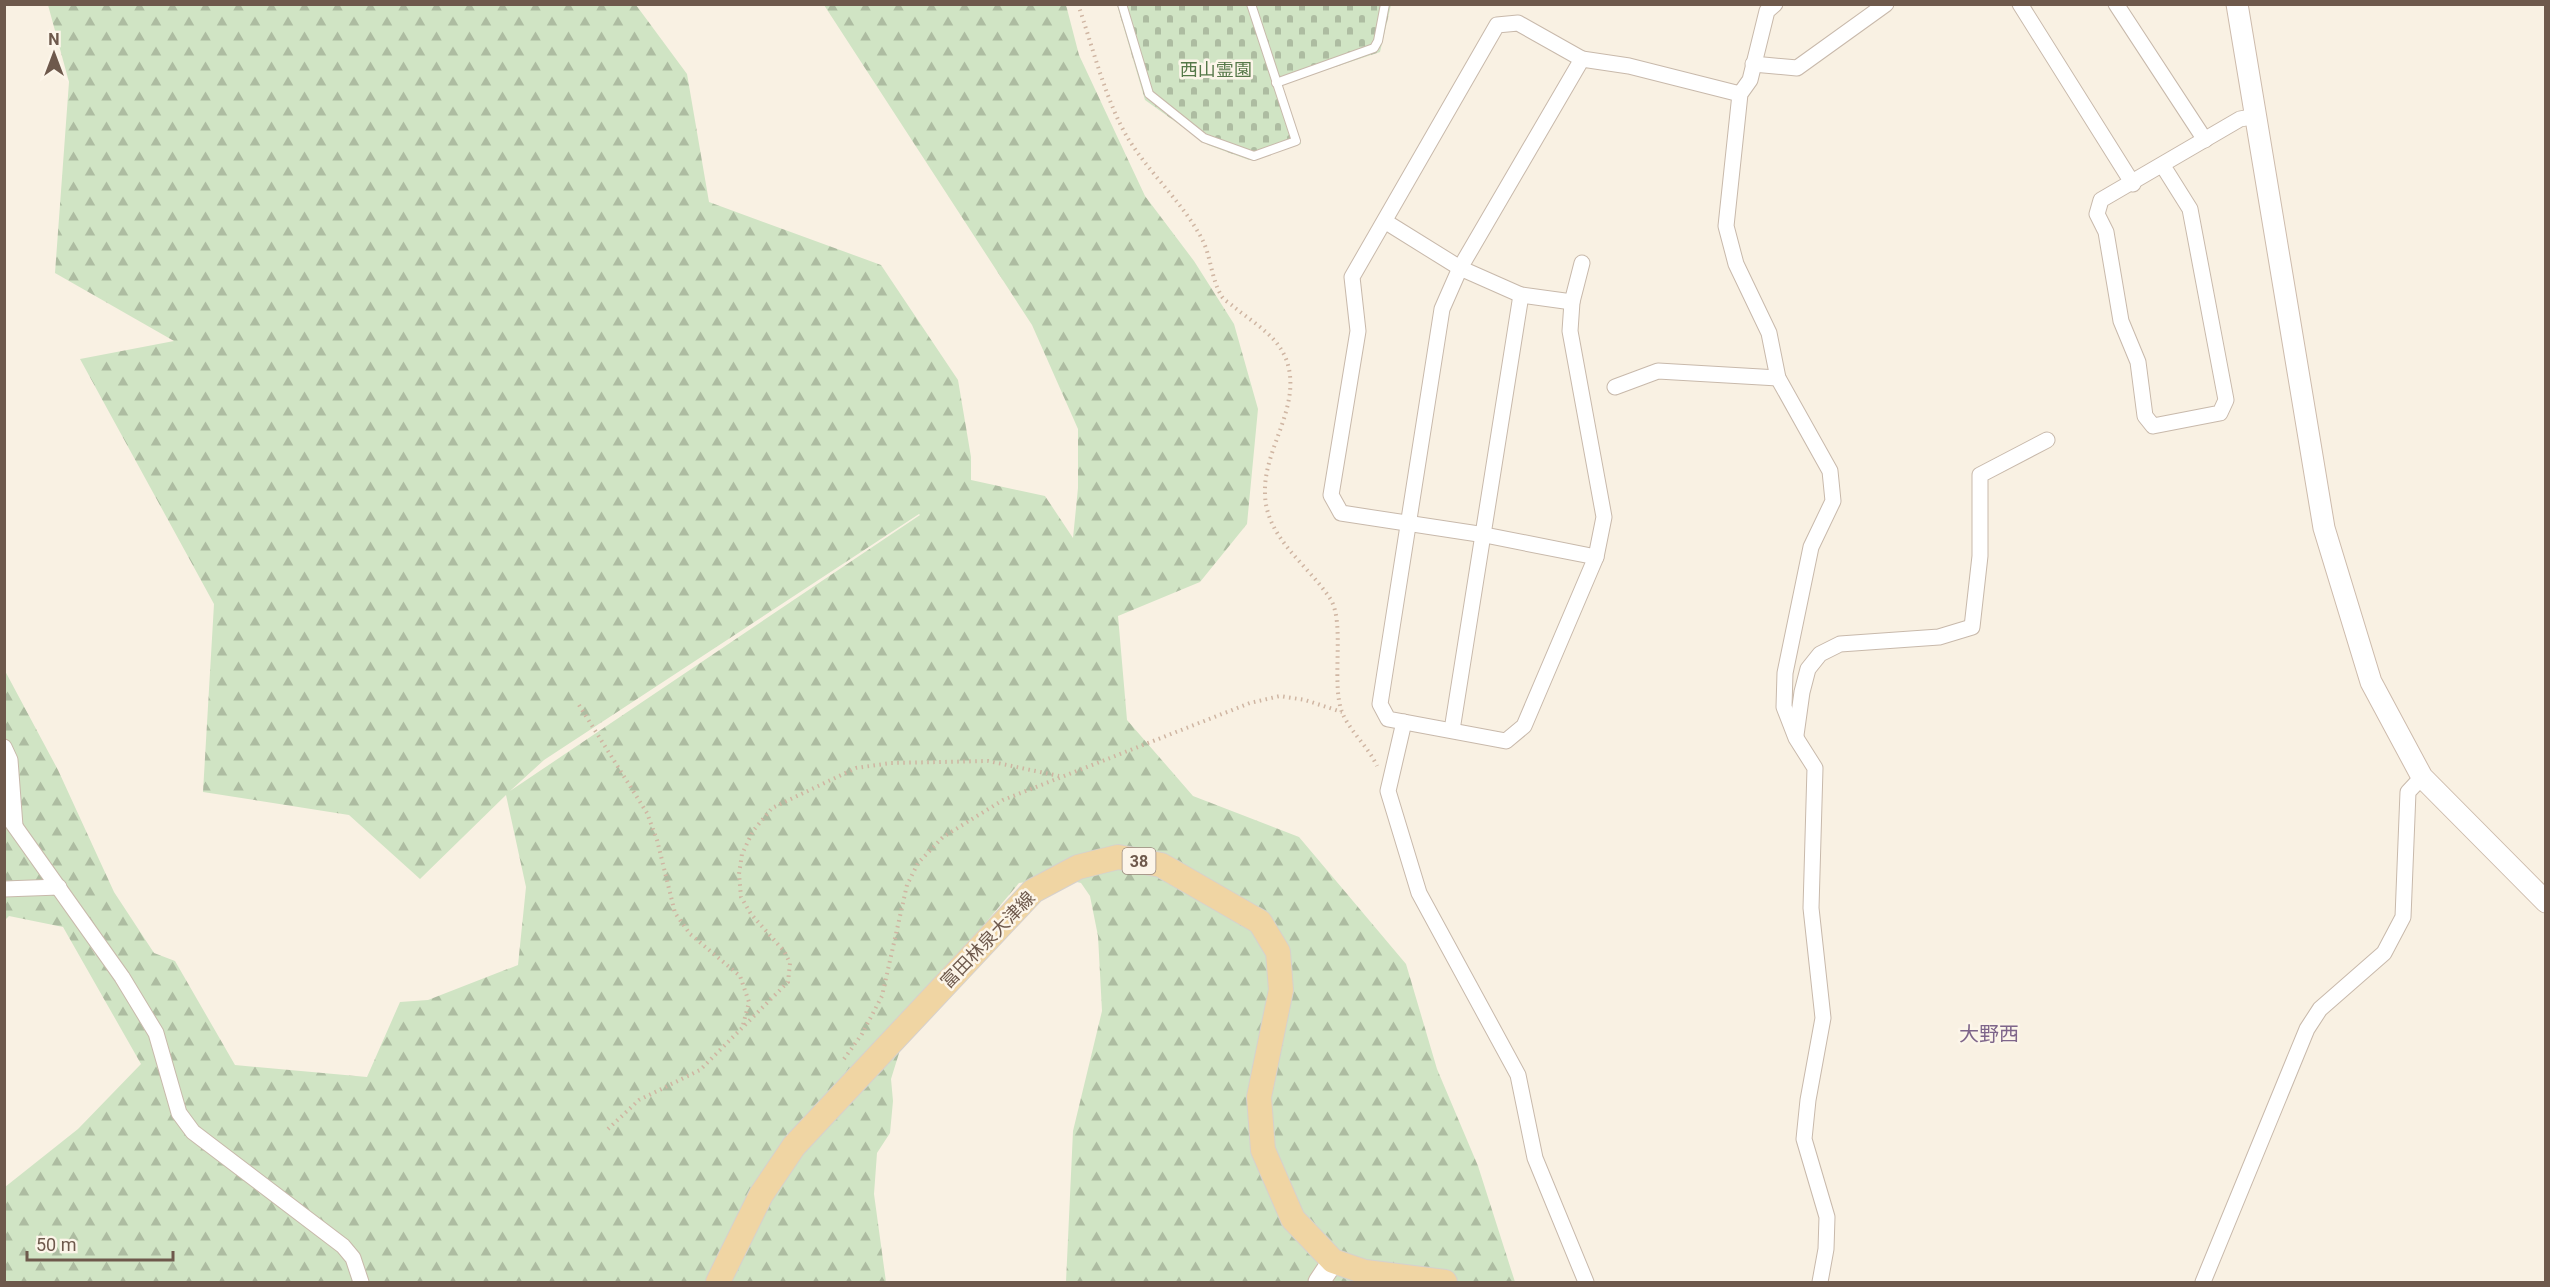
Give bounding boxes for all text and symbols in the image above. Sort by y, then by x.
north arrow [24,24,84,84]
text: N [48,30,60,49]
park label: 西山霊園 [1180,59,1252,80]
road number: 38 [1122,848,1156,874]
street label: 富田林泉大津線 [936,887,1039,992]
district label: 大野西 [1959,1022,2019,1046]
scale bar [27,1224,172,1262]
text: 50 m [36,1234,76,1255]

